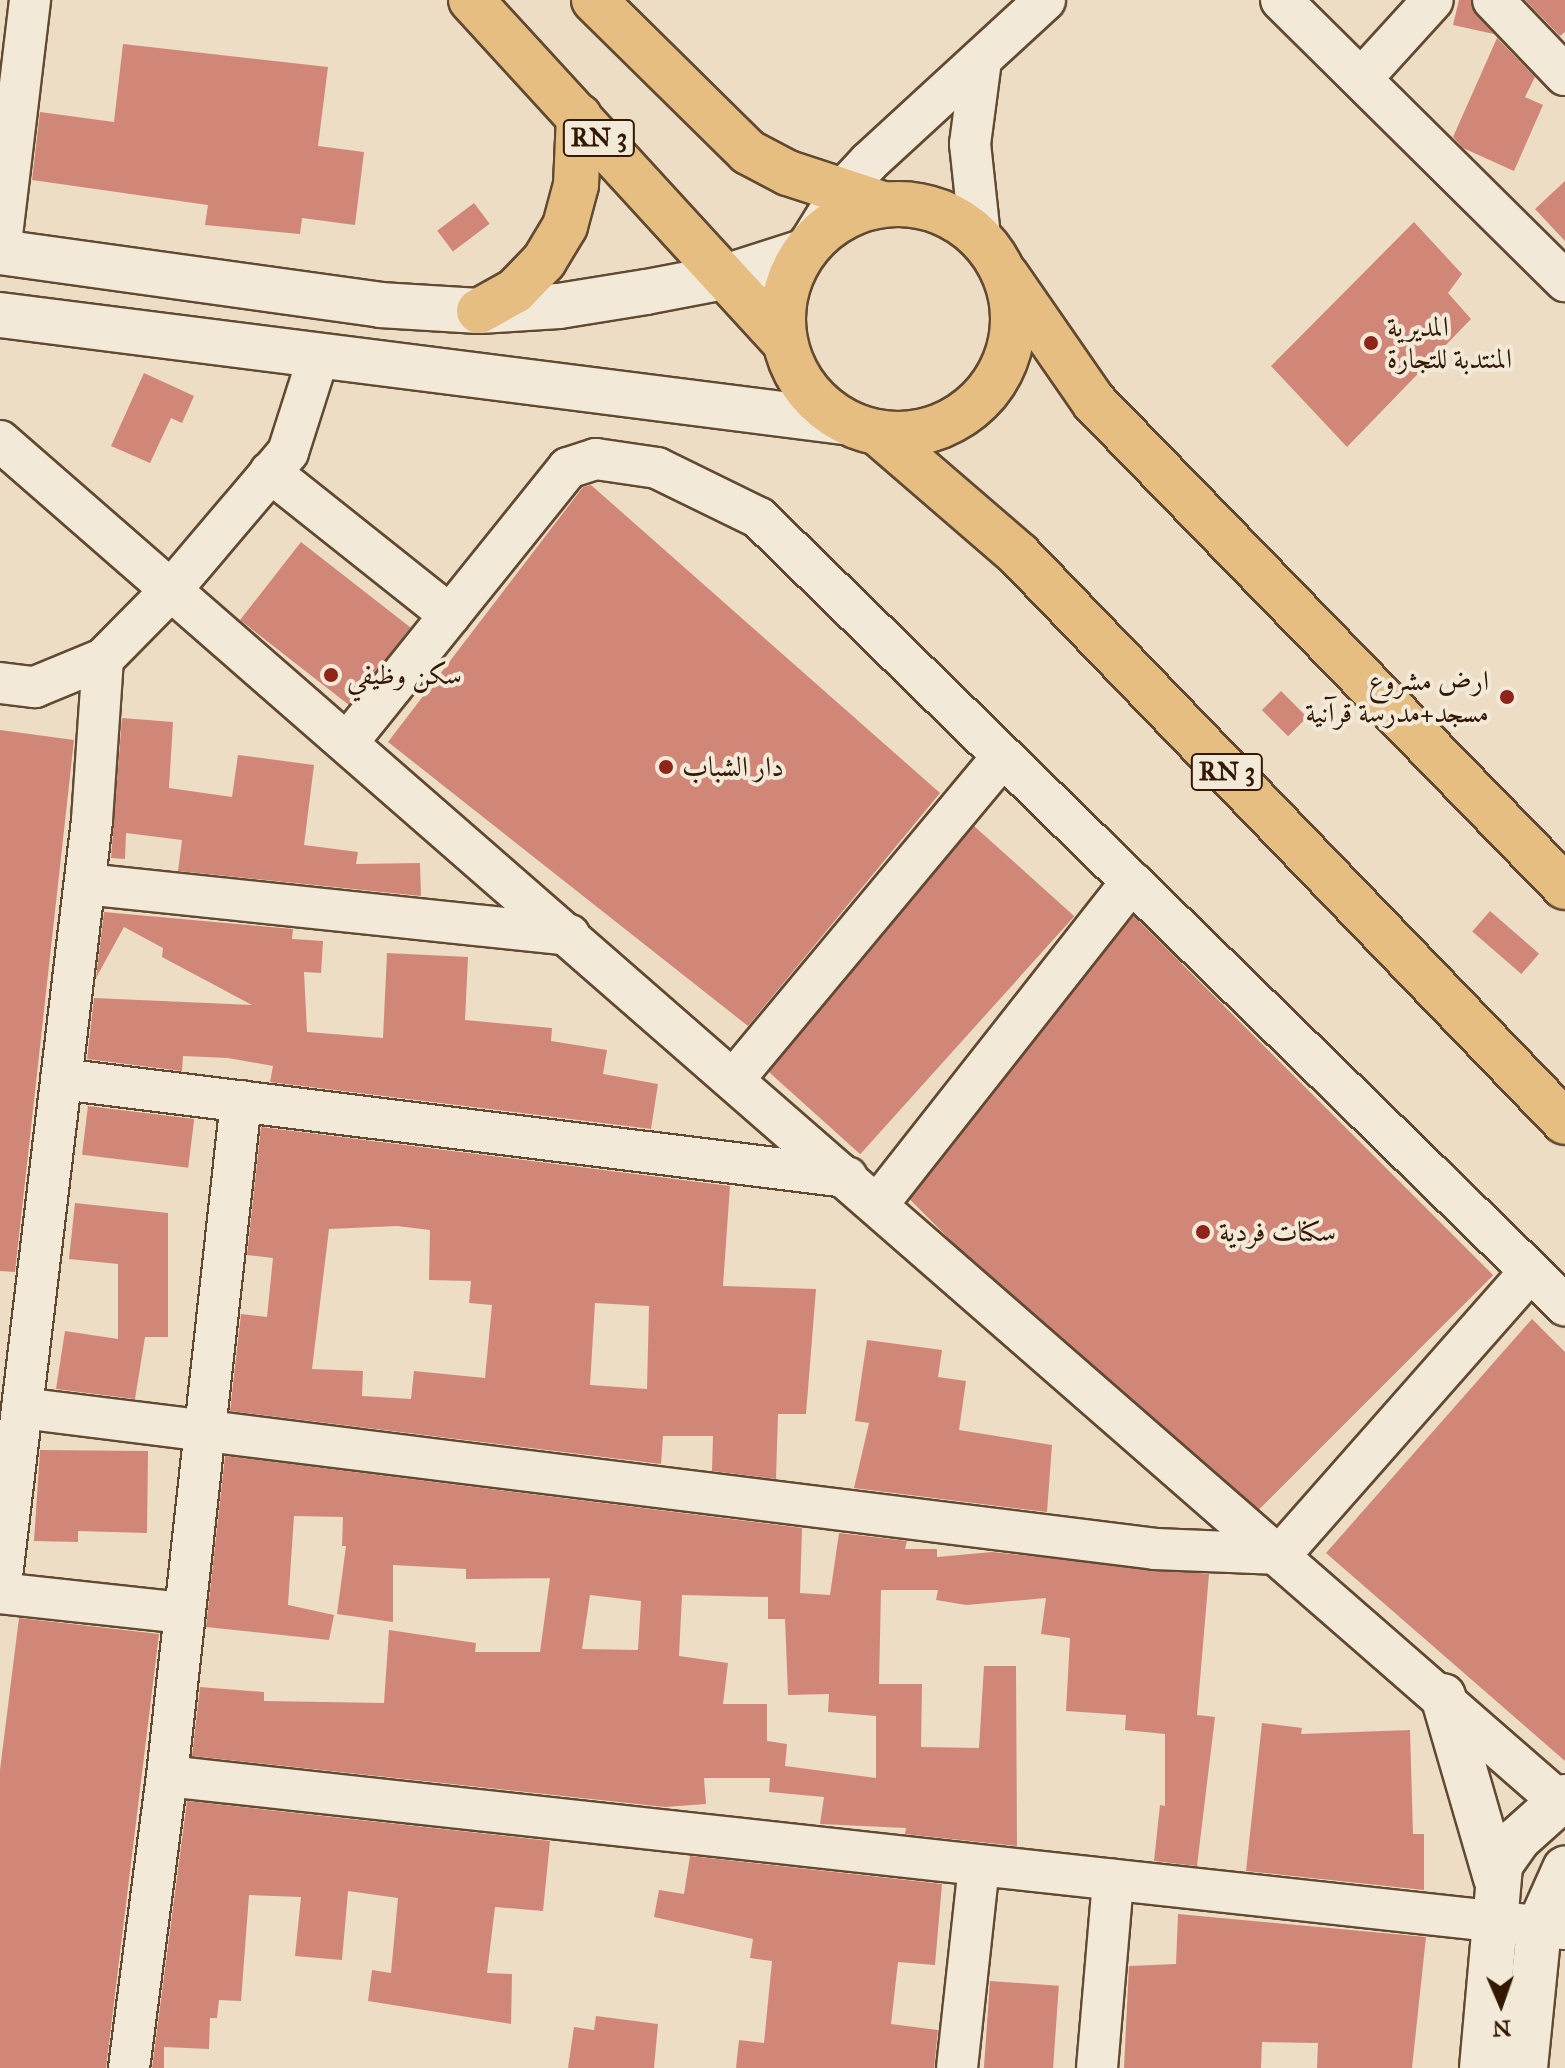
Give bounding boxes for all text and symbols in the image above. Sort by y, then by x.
road number: RN 3 [561,116,637,160]
place label: المديرية المنتدبة للتجارة [1387,310,1512,376]
marker: المديرية المنتدبة للتجارة [1362,334,1380,352]
place label: سكن وظيفي [347,658,462,692]
place label: ارض مشروع مسجد+مدرسة قرآنية [1305,664,1489,730]
marker: سكن وظيفي [322,666,340,684]
marker: ارض مشروع مسجد+مدرسة قرآنية [1496,686,1518,708]
place label: دار الشباب [682,750,784,784]
road number: RN 3 [1189,750,1265,794]
marker: دار الشباب [657,758,675,776]
place label: سكنات فردية [1219,1215,1336,1249]
marker: سكنات فردية [1194,1223,1212,1241]
north arrow [1461,1964,1541,2044]
text: N [1492,2015,1512,2042]

